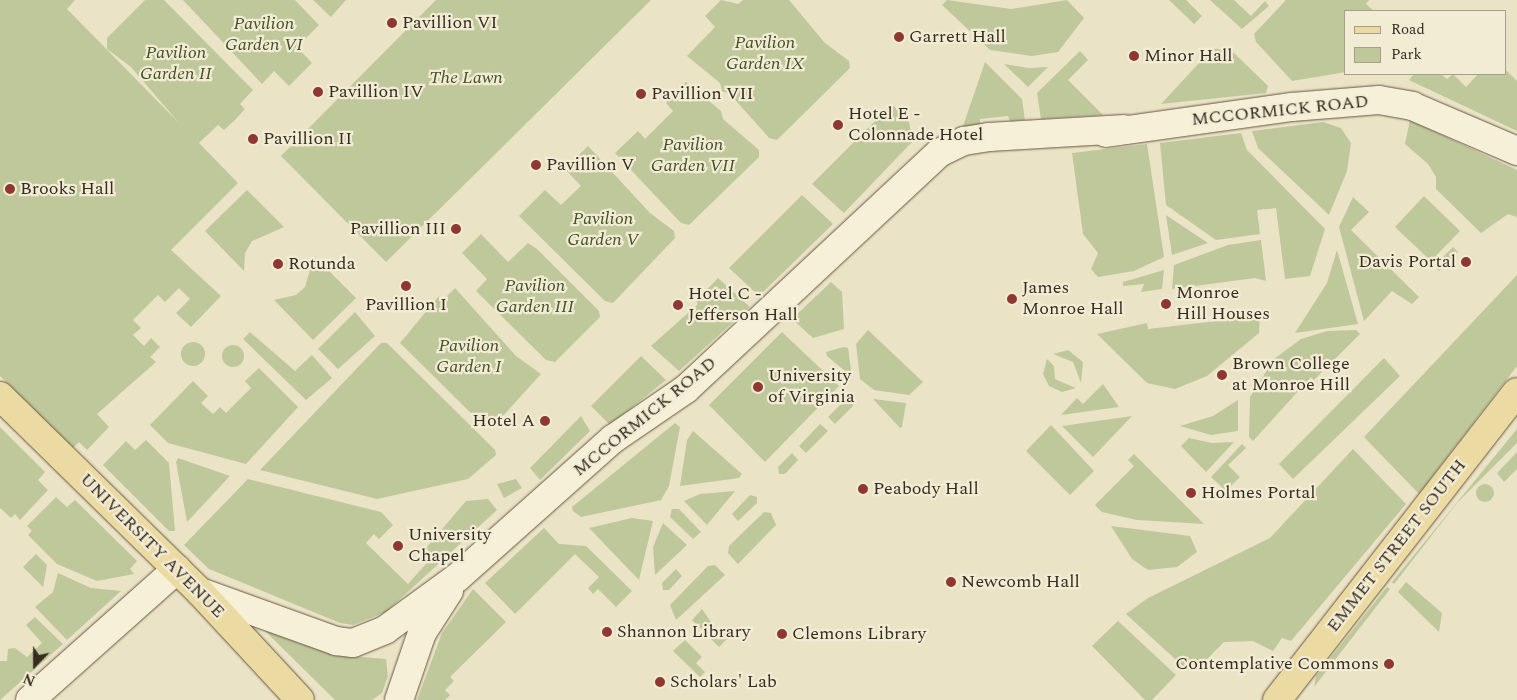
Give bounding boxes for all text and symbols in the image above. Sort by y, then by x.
legend [1344,10,1507,75]
place label: Pavillion VI [402,12,497,34]
park label: Pavilion Garden VI [225,14,303,56]
marker: Pavillion VI [386,17,398,29]
text: Road [1391,18,1425,41]
place label: Garrett Hall [909,26,1006,48]
marker: Garrett Hall [893,31,905,43]
park label: Pavilion Garden IX [726,33,804,76]
park label: Pavilion Garden II [140,43,212,86]
text: Park [1391,43,1422,66]
place label: Minor Hall [1144,45,1233,67]
marker: Minor Hall [1128,50,1140,62]
park label: The Lawn [429,67,503,89]
place label: Pavillion IV [328,81,423,103]
place label: Pavillion VII [651,83,753,105]
marker: Pavillion IV [312,86,324,98]
marker: Pavillion VII [635,88,647,100]
street label: MCCORMICK ROAD [1190,91,1370,131]
place label: Hotel E - Colonnade Hotel [848,104,983,146]
marker: Hotel E - Colonnade Hotel [832,119,844,131]
place label: Pavillion II [263,128,352,150]
marker: Pavillion II [247,133,259,145]
park label: Pavilion Garden VII [651,135,735,178]
place label: Pavillion V [546,154,634,176]
marker: Pavillion V [530,159,542,171]
place label: Brooks Hall [20,178,114,200]
marker: Brooks Hall [4,183,16,195]
park label: Pavilion Garden V [567,209,639,252]
place label: Pavillion III [350,218,446,240]
marker: Pavillion III [450,223,462,235]
place label: Davis Portal [1358,251,1456,273]
place label: Rotunda [288,253,355,275]
marker: Davis Portal [1460,256,1472,268]
marker: Rotunda [272,258,284,270]
park label: Pavilion Garden III [496,276,574,318]
place label: James Monroe Hall [1022,278,1124,320]
marker: Pavillion I [400,280,412,292]
place label: Monroe Hill Houses [1176,283,1270,326]
place label: Hotel C - Jefferson Hall [688,284,798,326]
marker: James Monroe Hall [1006,293,1018,305]
place label: Pavillion I [365,294,447,316]
marker: Monroe Hill Houses [1160,298,1172,310]
marker: Hotel C - Jefferson Hall [672,299,684,311]
park label: Pavilion Garden I [436,336,502,378]
street label: MCCORMICK ROAD [569,353,721,481]
place label: Brown College at Monroe Hill [1232,354,1350,396]
place label: University of Virginia [768,366,855,408]
marker: Brown College at Monroe Hill [1216,369,1228,381]
marker: University of Virginia [752,381,764,393]
place label: Hotel A [472,410,535,432]
marker: Hotel A [539,415,551,427]
street label: EMMET STREET SOUTH [1323,455,1471,637]
street label: UNIVERSITY AVENUE [75,469,229,623]
place label: Peabody Hall [873,478,979,500]
place label: Holmes Portal [1201,482,1315,504]
marker: Peabody Hall [857,483,869,495]
marker: Holmes Portal [1185,487,1197,499]
place label: University Chapel [408,525,491,568]
marker: University Chapel [392,540,404,552]
place label: Newcomb Hall [961,571,1080,593]
marker: Newcomb Hall [945,576,957,588]
place label: Shannon Library [617,621,750,643]
place label: Clemons Library [792,623,926,645]
marker: Shannon Library [601,626,613,638]
marker: Clemons Library [776,628,788,640]
north arrow [10,640,60,690]
place label: Contemplative Commons [1175,653,1379,675]
marker: Contemplative Commons [1383,658,1395,670]
text: N [20,667,38,691]
place label: Scholars' Lab [670,671,777,693]
marker: Scholars' Lab [654,676,666,688]

